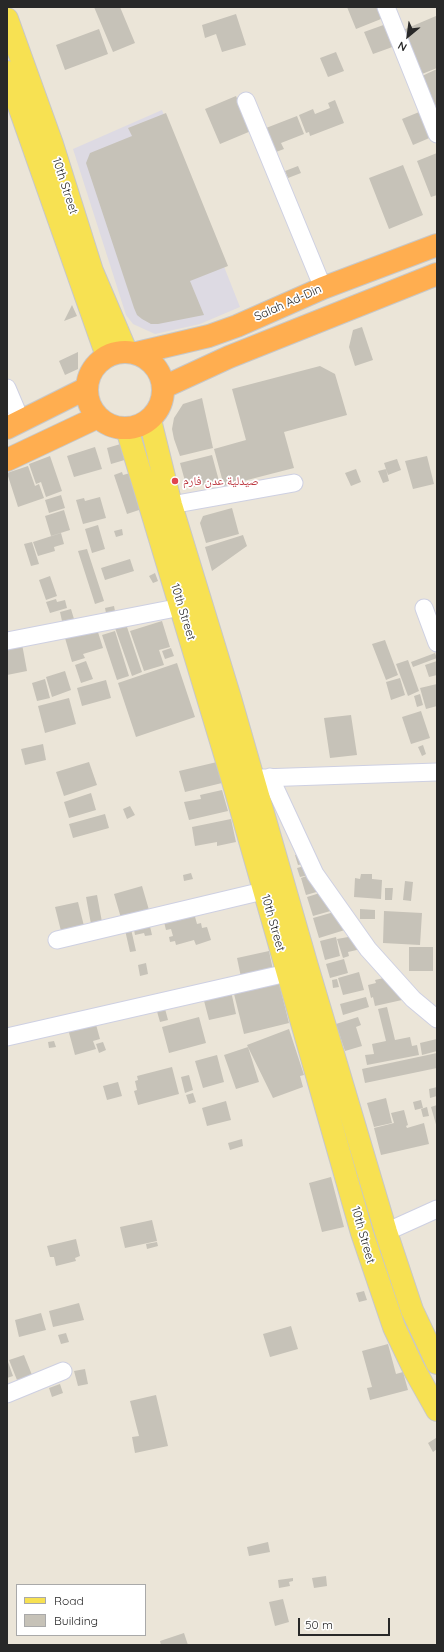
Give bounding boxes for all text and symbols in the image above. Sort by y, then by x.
north arrow [388,16,428,56]
text: N [395,38,409,55]
street label: 10th Street [49,156,81,216]
street label: Salah Ad-Din [252,282,324,324]
place label: صيدلية عدن فارم [183,474,259,488]
marker: صيدلية عدن فارم [170,476,180,486]
street label: 10th Street [168,582,198,642]
street label: 10th Street [258,893,288,953]
street label: 10th Street [348,1205,378,1265]
legend [16,1584,146,1636]
text: Road [54,1593,84,1608]
scale bar [300,1610,392,1636]
text: Building [54,1613,98,1628]
text: 50 m [305,1617,333,1632]

